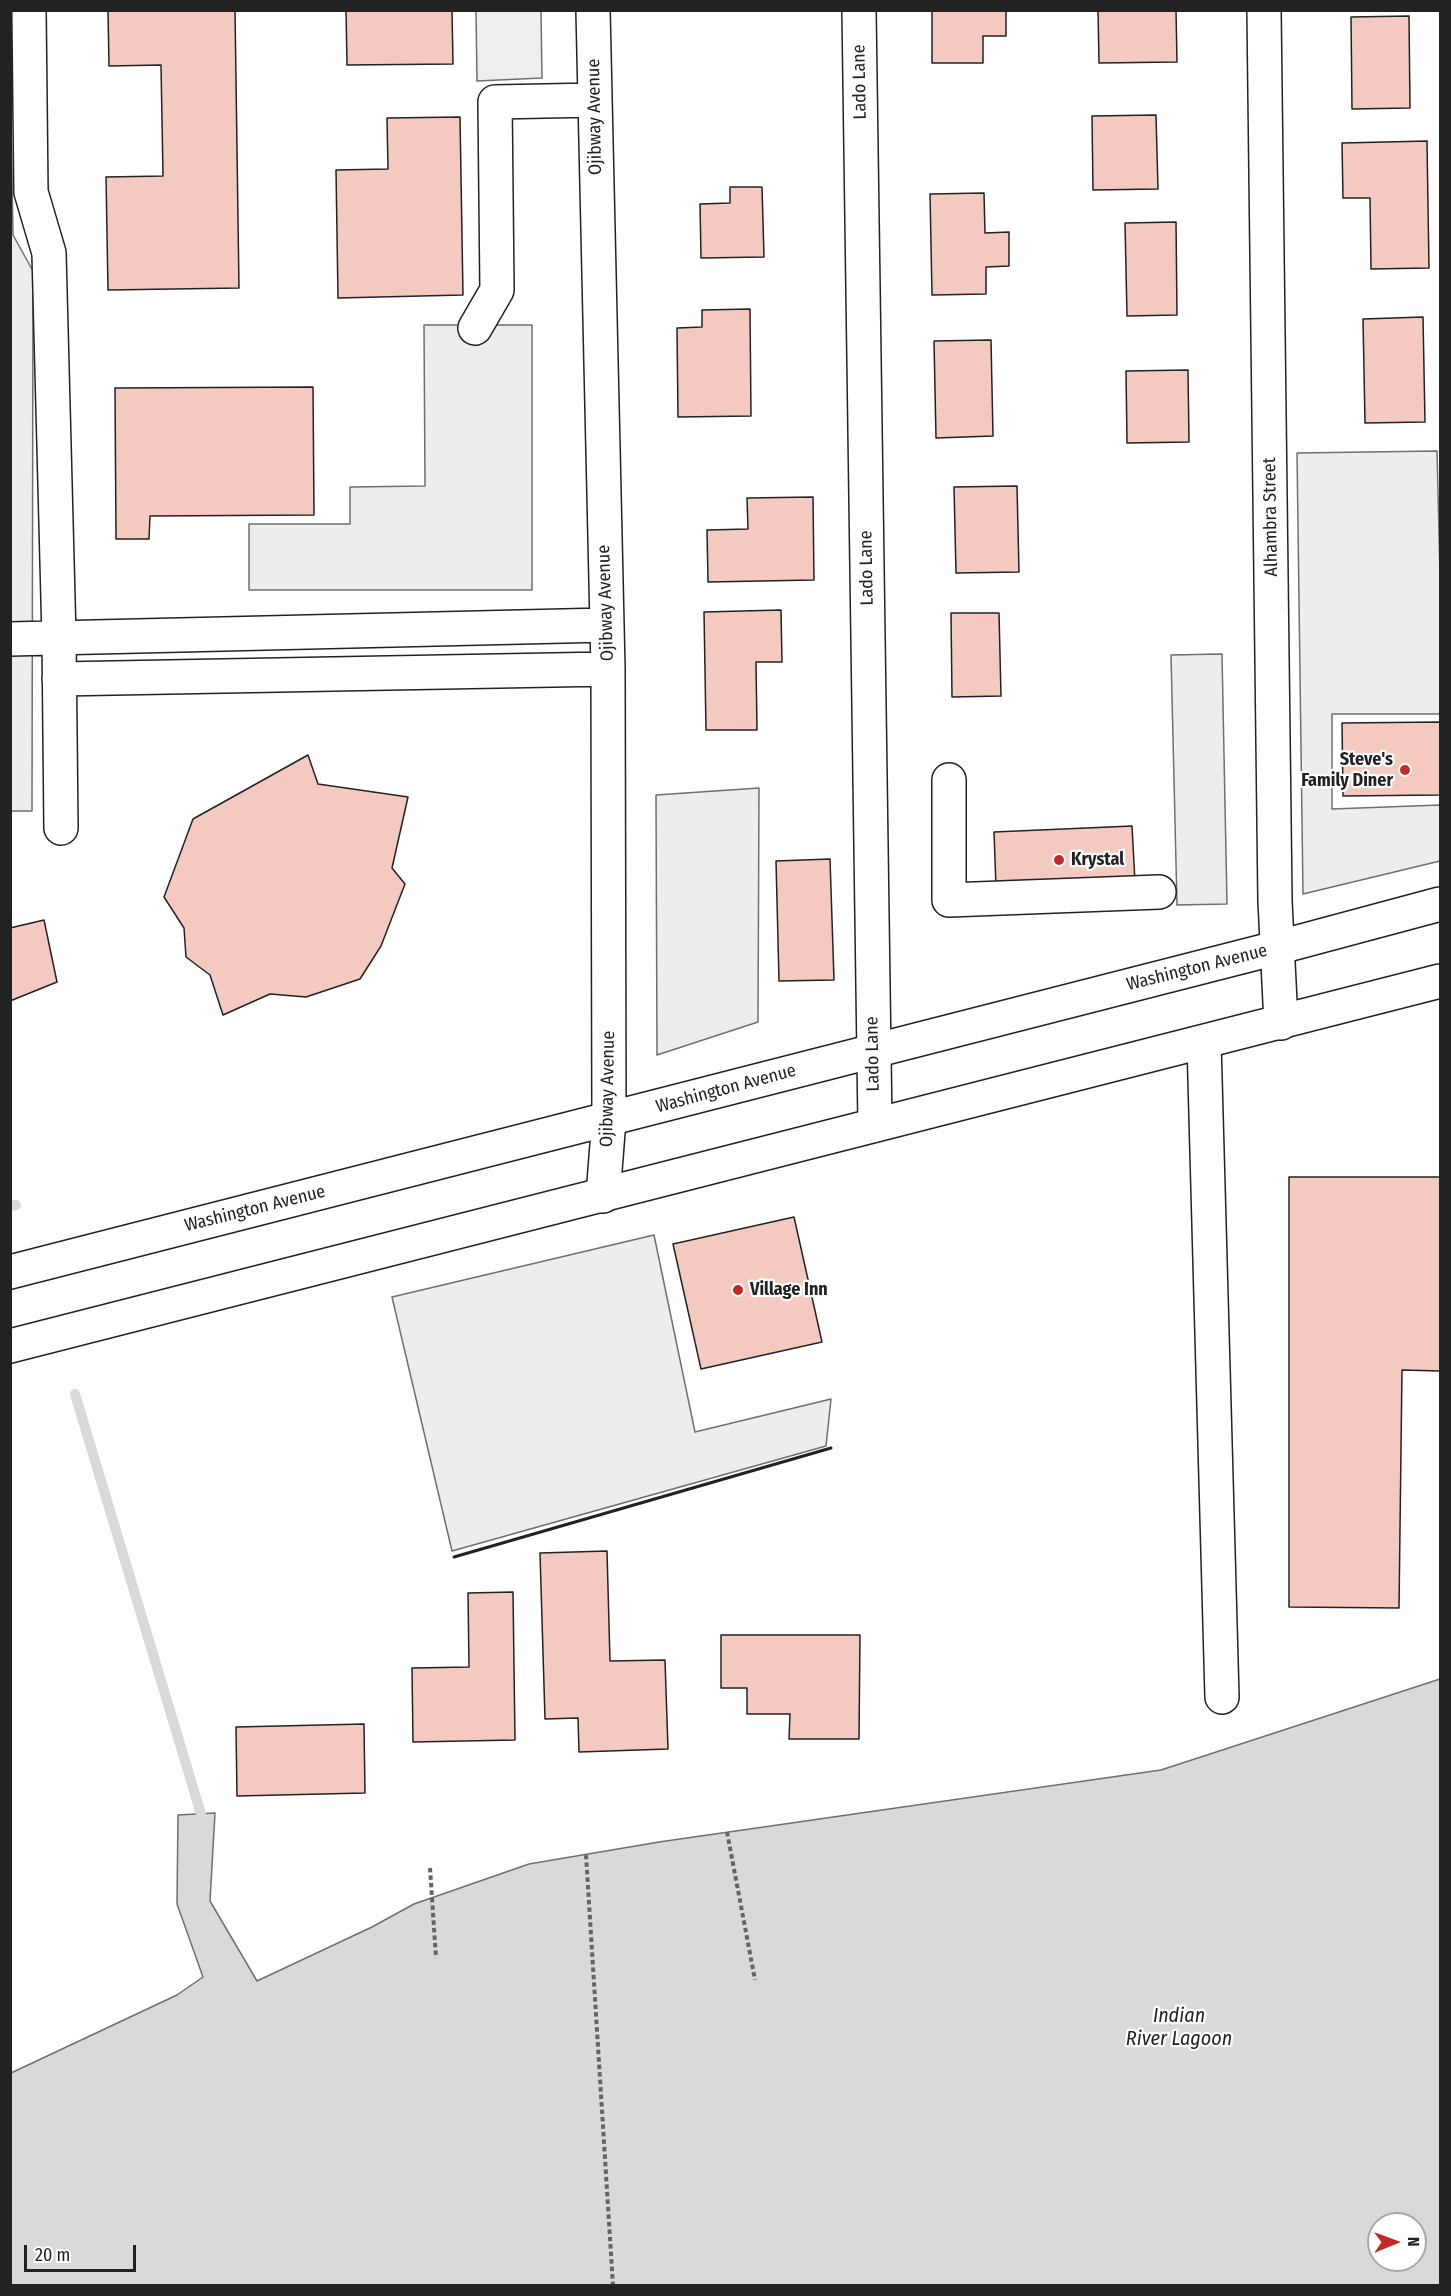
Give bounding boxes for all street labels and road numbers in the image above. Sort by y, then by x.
street label: Lado Lane [849,44,871,120]
street label: Ojibway Avenue [583,59,607,175]
street label: Alhambra Street [1259,457,1283,577]
street label: Lado Lane [856,530,878,606]
street label: Ojibway Avenue [593,544,619,662]
street label: Washington Avenue [1124,940,1270,996]
street label: Lado Lane [862,1016,884,1092]
street label: Ojibway Avenue [596,1031,620,1147]
street label: Washington Avenue [654,1060,798,1118]
street label: Washington Avenue [182,1181,328,1237]

